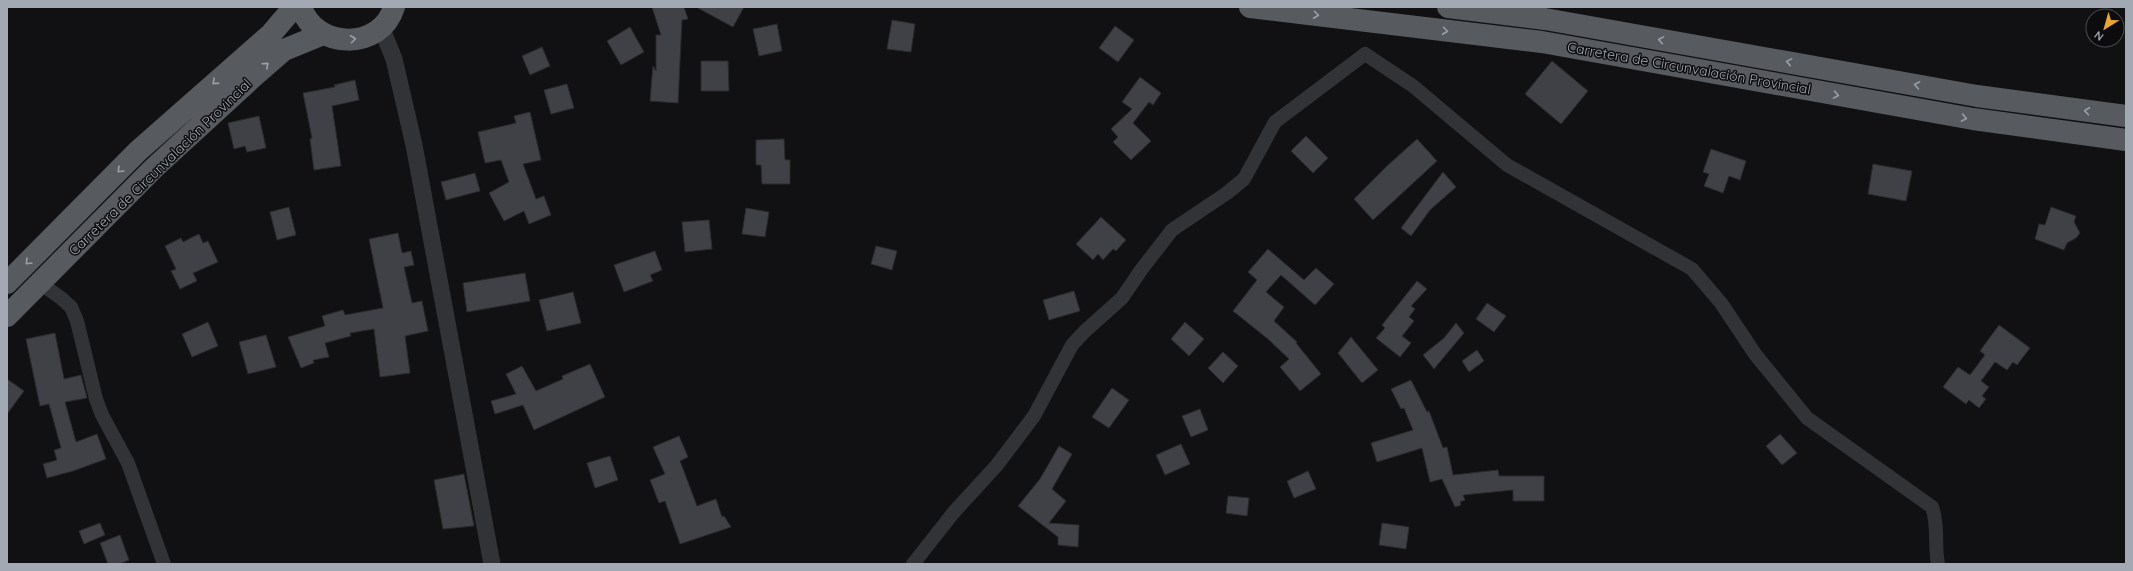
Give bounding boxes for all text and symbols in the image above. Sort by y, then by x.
north arrow [2085,8,2125,48]
one-way arrow [1313,10,1319,19]
one-way arrow [1442,26,1448,35]
text: N [2092,28,2106,44]
one-way arrow [350,35,357,44]
one-way arrow [1658,36,1664,44]
street label: Carretera de Circunvalación Provincial [1566,38,1812,98]
one-way arrow [1786,59,1792,67]
one-way arrow [262,63,269,70]
street label: Carretera de Circunvalación Provincial [65,75,255,259]
one-way arrow [212,77,220,85]
one-way arrow [1914,82,1920,90]
one-way arrow [1833,90,1839,99]
one-way arrow [2084,107,2090,116]
one-way arrow [1961,113,1967,121]
one-way arrow [117,165,125,173]
one-way arrow [25,257,33,265]

